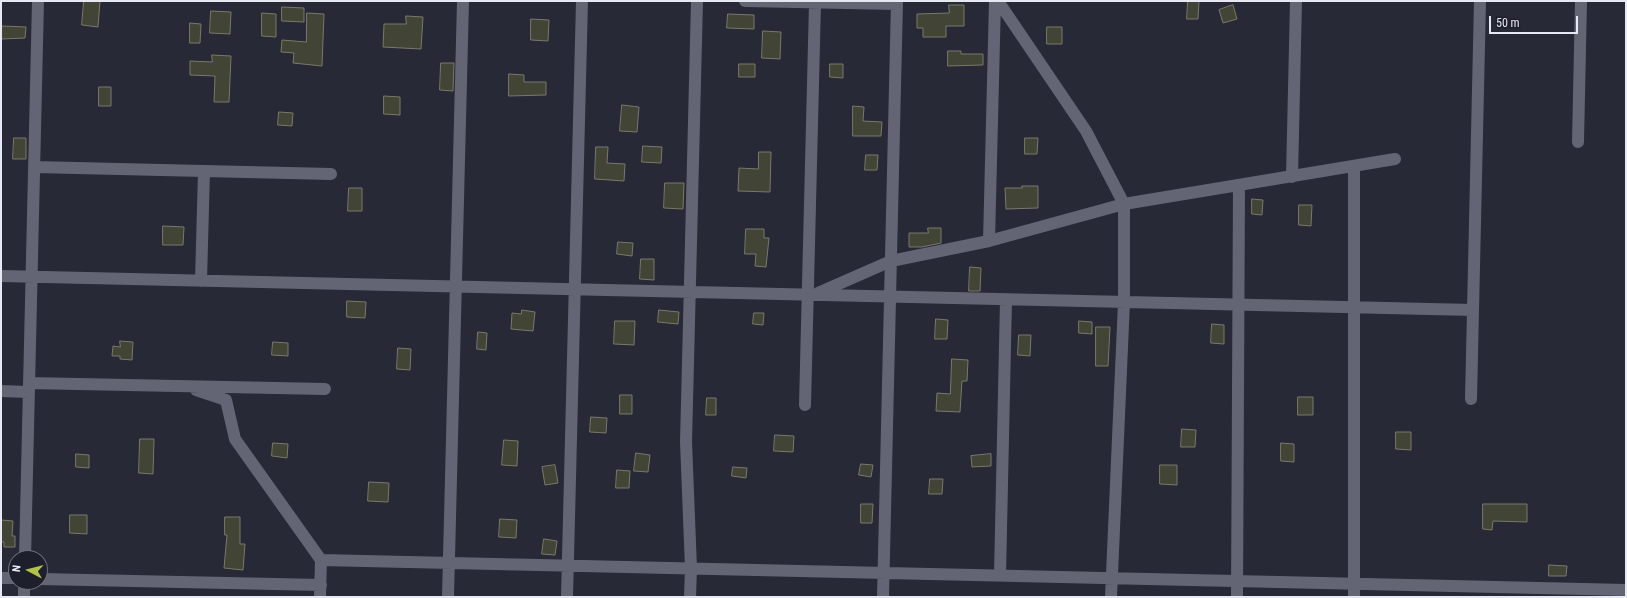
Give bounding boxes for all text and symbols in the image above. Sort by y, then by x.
scale bar [1491,8,1580,34]
text: 50 m [1496,16,1520,30]
north arrow [8,550,48,590]
text: N [10,564,23,573]

